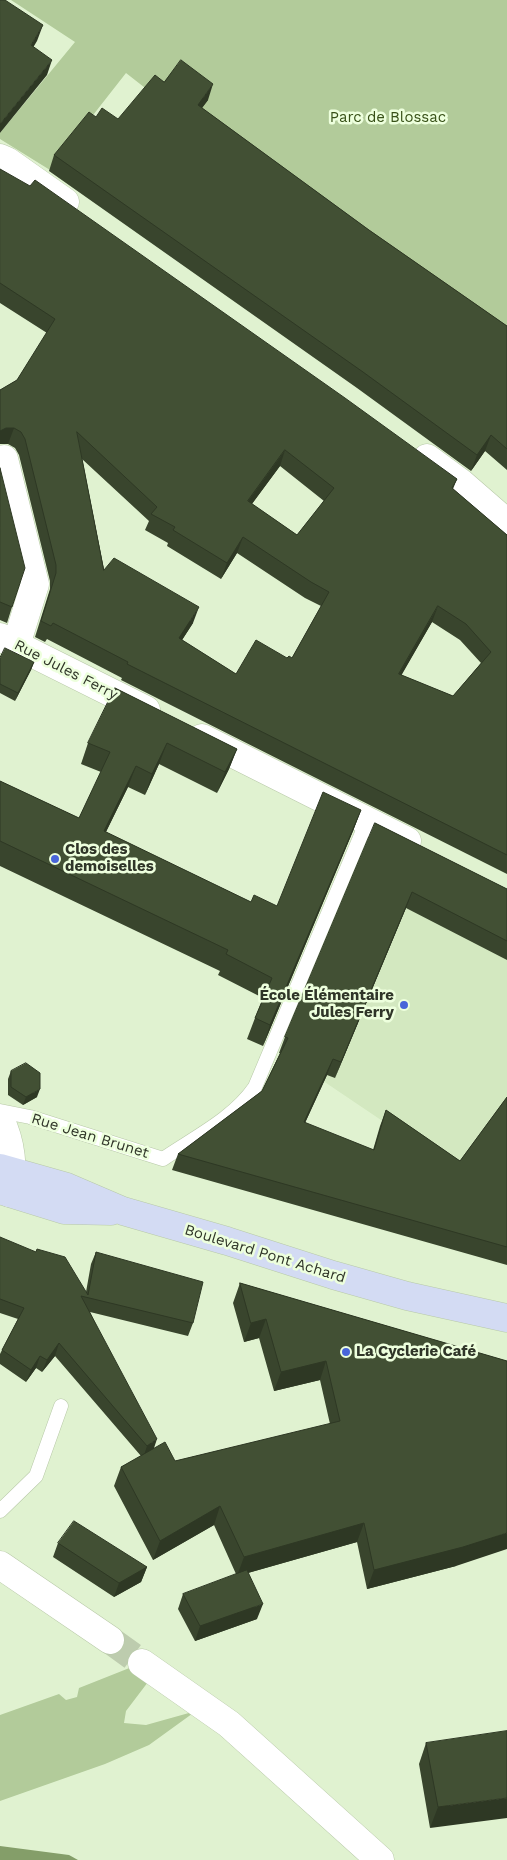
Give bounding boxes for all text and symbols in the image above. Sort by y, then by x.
park label: Parc de Blossac [330,109,446,127]
street label: Rue Jules Ferry [11,636,121,704]
place label: Clos des demoiselles [65,841,154,876]
marker: Clos des demoiselles [49,853,61,865]
place label: École Élémentaire Jules Ferry [259,987,394,1022]
marker: École Élémentaire Jules Ferry [398,999,410,1011]
street label: Rue Jean Brunet [29,1110,151,1162]
street label: Boulevard Pont Achard [182,1221,348,1287]
place label: La Cyclerie Café [356,1343,476,1361]
marker: La Cyclerie Café [340,1346,352,1358]

